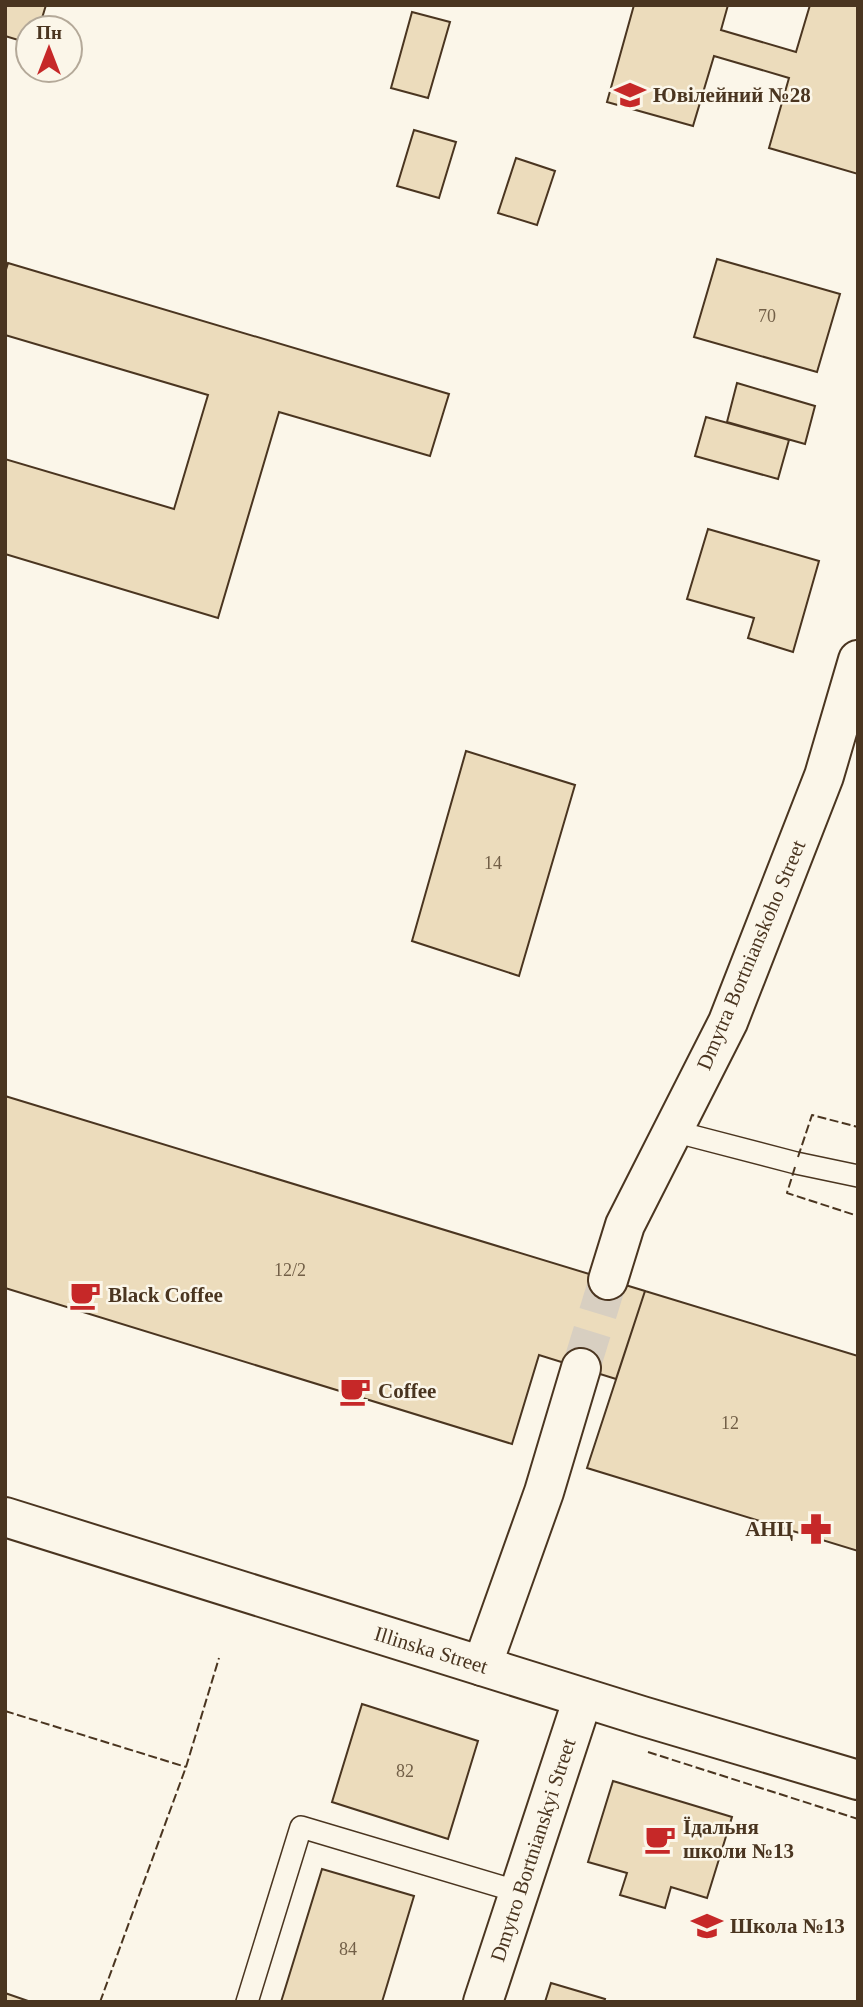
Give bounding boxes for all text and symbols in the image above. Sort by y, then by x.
north arrow [14,14,84,84]
text: Пн [36,22,62,43]
school or university icon: Ювілейний №28 [613,78,647,112]
place label: Ювілейний №28 [653,83,811,107]
house number: 70 [758,306,776,326]
street label: Dmytra Bortnianskoho Street [692,836,810,1074]
house number: 14 [484,853,502,873]
house number: 12/2 [274,1260,306,1280]
cafe icon: Black Coffee [68,1278,102,1312]
place label: Black Coffee [108,1283,223,1307]
cafe icon: Coffee [338,1374,372,1408]
place label: Coffee [378,1379,436,1403]
house number: 12 [721,1413,739,1433]
pharmacy icon: АНЦ [799,1512,833,1546]
place label: АНЦ [745,1517,793,1541]
street label: Illinska Street [371,1621,491,1679]
street label: Dmytro Bortnianskyi Street [486,1735,581,1965]
house number: 82 [396,1761,414,1781]
place label: Їдальня школи №13 [683,1815,794,1863]
cafe icon: Їдальня школи №13 [643,1822,677,1856]
school or university icon: Школа №13 [690,1909,724,1943]
place label: Школа №13 [730,1914,845,1938]
house number: 84 [339,1939,357,1959]

